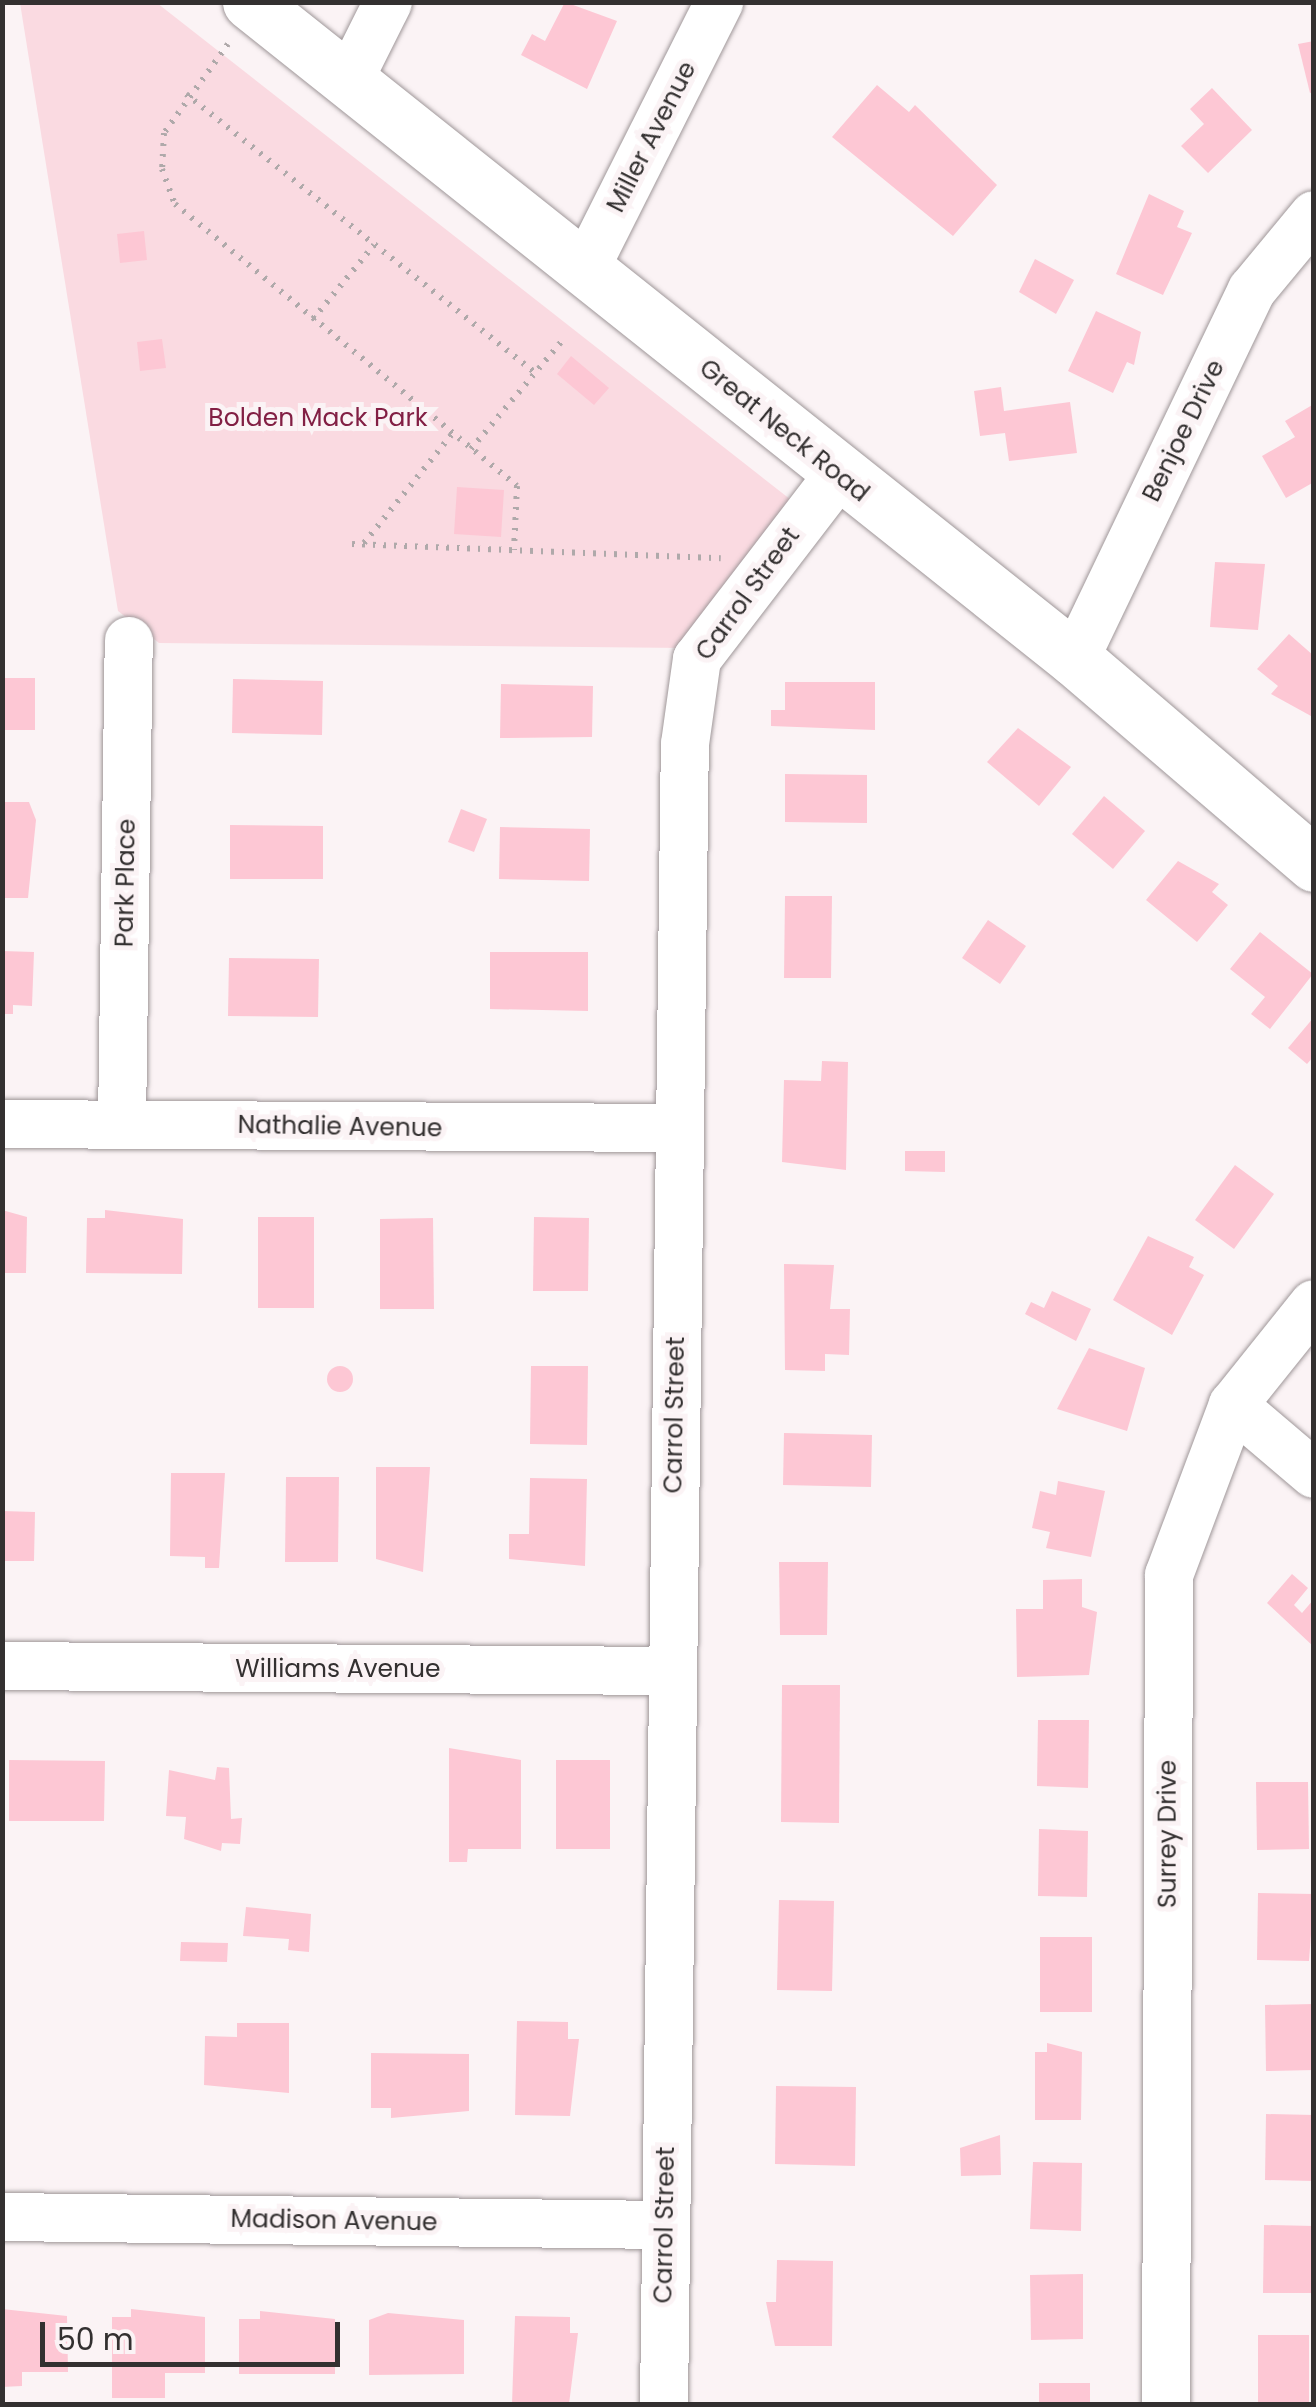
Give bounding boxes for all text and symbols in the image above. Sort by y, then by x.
street label: Miller Avenue [601,57,703,217]
street label: Great Neck Road [693,353,875,509]
street label: Benjoe Drive [1137,355,1231,507]
park label: Bolden Mack Park [208,403,428,433]
street label: Carrol Street [690,522,806,666]
street label: Park Place [110,819,142,947]
street label: Nathalie Avenue [237,1110,443,1144]
street label: Carrol Street [659,1336,691,1494]
street label: Williams Avenue [235,1654,441,1684]
street label: Surrey Drive [1153,1760,1183,1908]
street label: Carrol Street [649,2146,681,2304]
street label: Madison Avenue [230,2204,438,2238]
scale bar [45,2302,345,2364]
text: 50 m [57,2318,134,2361]

